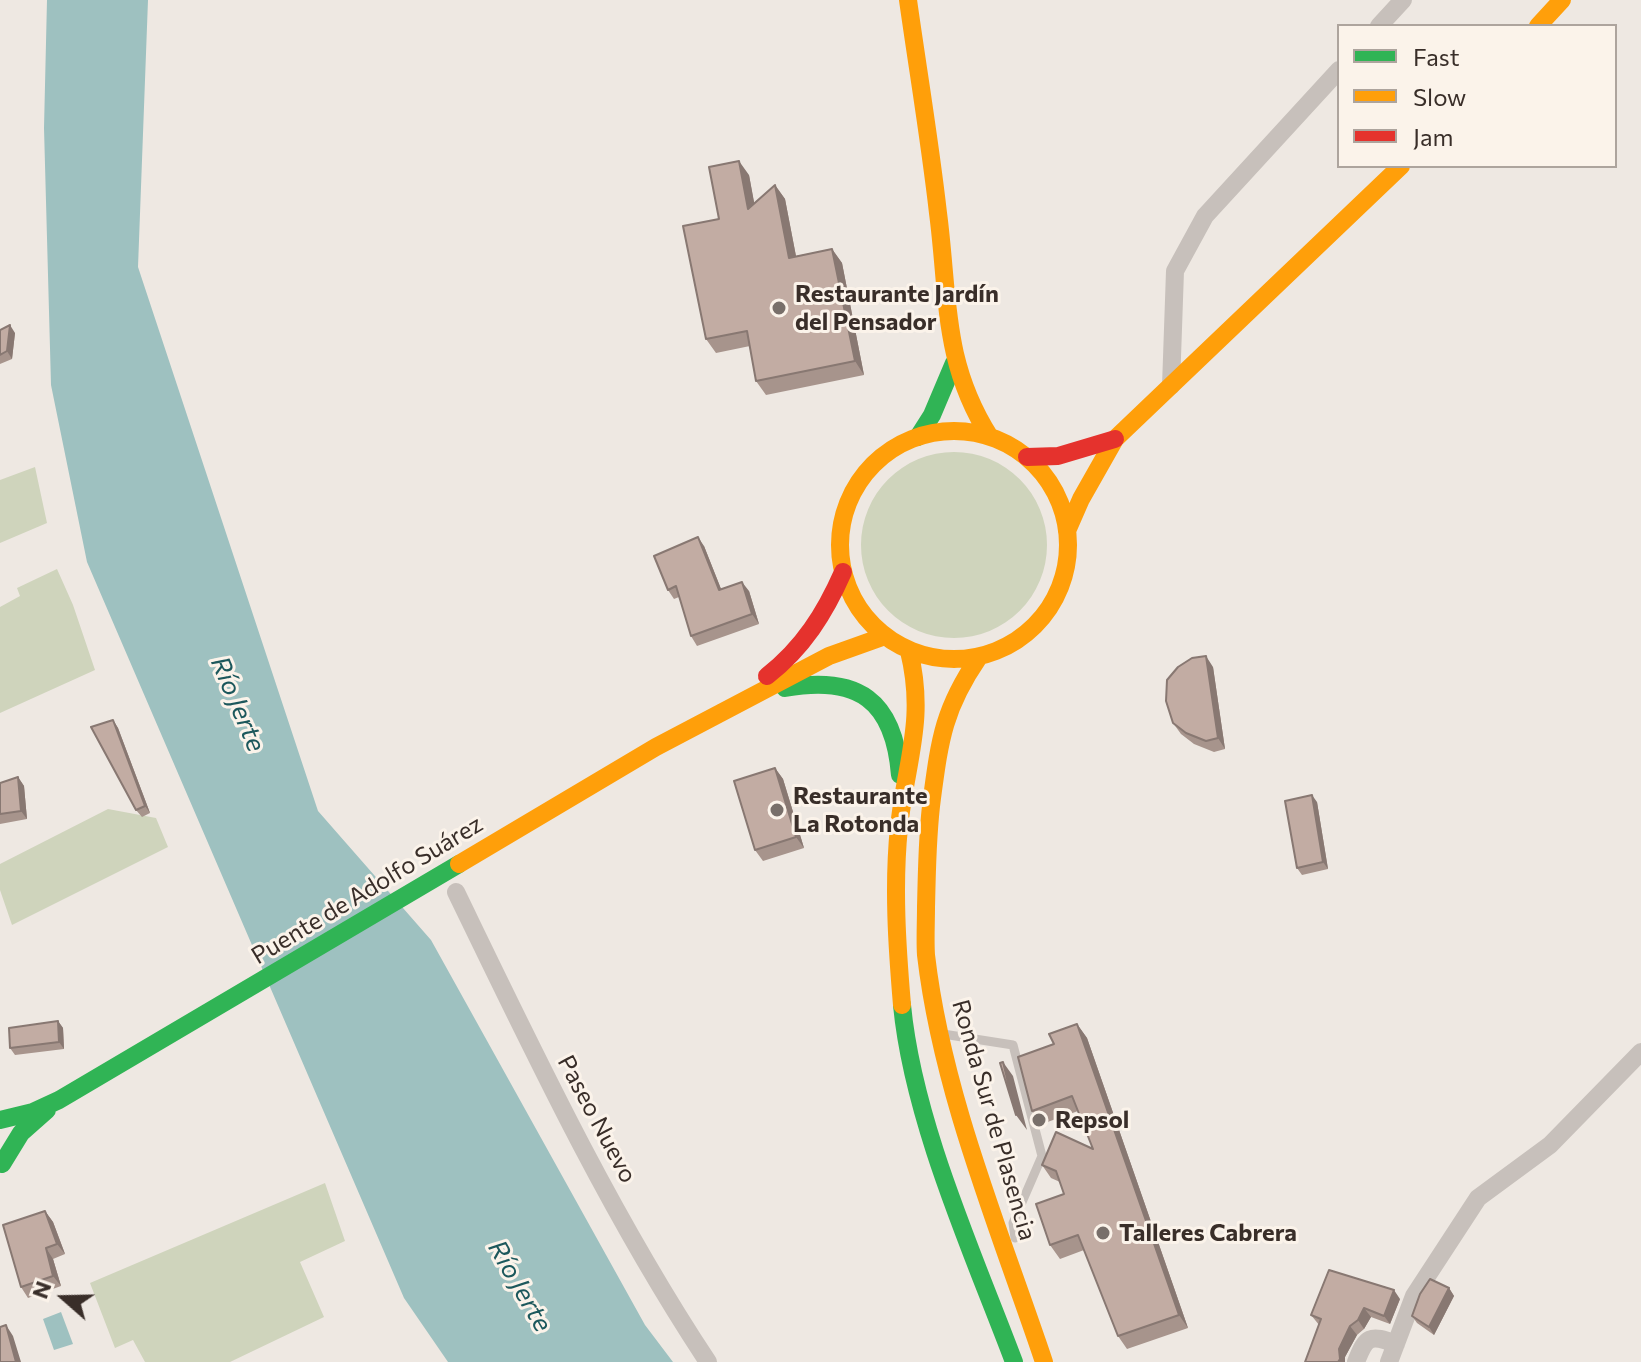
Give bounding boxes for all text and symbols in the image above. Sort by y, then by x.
legend [1337,24,1617,168]
text: Fast [1413,42,1460,71]
text: Slow [1413,82,1466,111]
text: Jam [1413,122,1453,151]
place label: Restaurante Jardín del Pensador [795,280,999,336]
marker: Restaurante Jardín del Pensador [770,299,788,317]
water label: Río Jerte [204,652,272,756]
place label: Restaurante La Rotonda [793,782,928,838]
marker: Restaurante La Rotonda [768,801,786,819]
street label: Puente de Adolfo Suárez [246,809,488,971]
street label: Ronda Sur de Plasencia [946,996,1042,1244]
street label: Paseo Nuevo [551,1050,643,1188]
place label: Repsol [1055,1106,1129,1134]
marker: Repsol [1030,1111,1048,1129]
place label: Talleres Cabrera [1119,1219,1297,1247]
marker: Talleres Cabrera [1094,1224,1112,1242]
water label: Río Jerte [481,1235,559,1337]
north arrow [24,1258,104,1338]
text: N [25,1277,56,1302]

